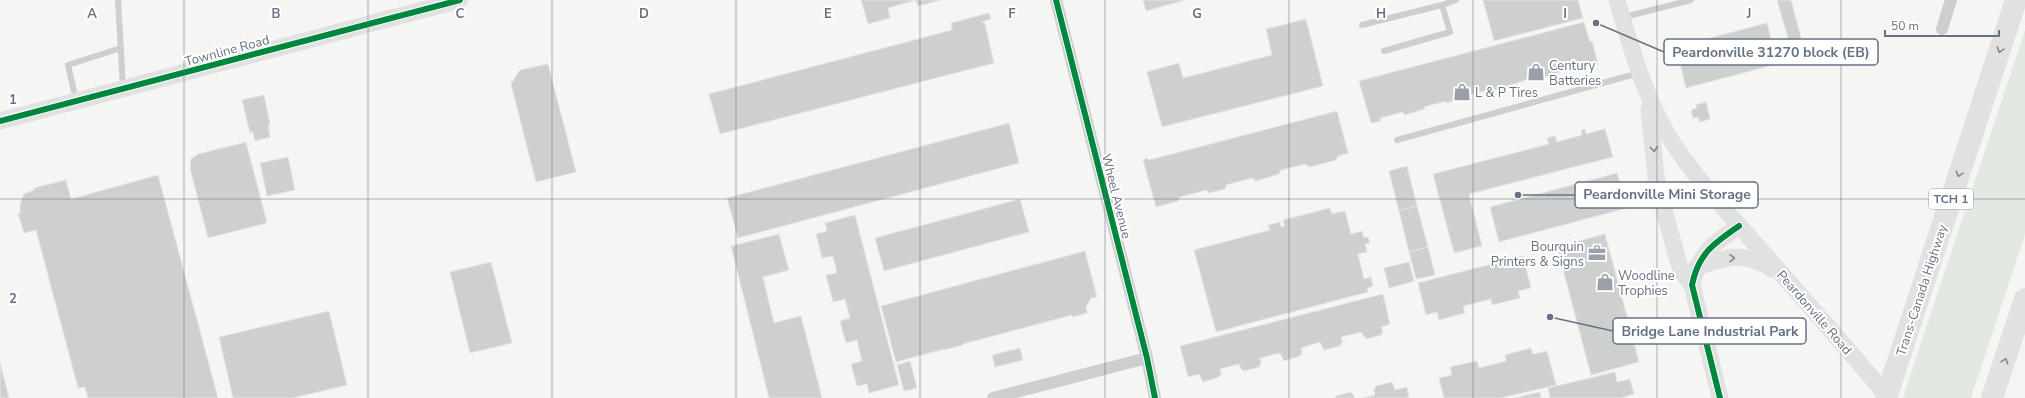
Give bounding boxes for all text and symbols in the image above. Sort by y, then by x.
text: A [87,5,97,23]
text: B [272,5,281,23]
text: C [456,5,465,23]
text: D [639,5,649,23]
text: E [824,5,832,23]
text: F [1008,5,1016,23]
text: G [1192,5,1202,23]
text: H [1376,5,1386,23]
text: I [1563,5,1567,23]
text: J [1746,5,1751,23]
scale bar [1885,12,1999,38]
text: 50 m [1891,18,1919,34]
street label: Townline Road [183,31,272,71]
callout: Peardonville 31270 block (EB) [1664,39,1878,65]
text: Peardonville 31270 block (EB) [1672,43,1870,62]
one-way arrow [1996,47,2004,54]
place label: Century Batteries [1549,57,1601,90]
shop icon: Century Batteries [1526,62,1546,82]
shop icon: L & P Tires [1452,82,1472,102]
place label: L & P Tires [1475,84,1538,102]
text: 1 [9,91,17,109]
one-way arrow [1650,146,1659,152]
street label: Wheel Avenue [1097,152,1135,241]
one-way arrow [1955,170,1964,177]
callout: Peardonville Mini Storage [1575,182,1758,208]
text: Peardonville Mini Storage [1583,185,1751,204]
road number: TCH 1 [1929,189,1973,209]
street label: Trans-Canada Highway [1892,222,1952,358]
place label: Bourquin Printers & Signs [1491,238,1584,271]
office icon: Bourquin Printers & Signs [1587,243,1607,263]
one-way arrow [1729,253,1735,262]
place label: Woodline Trophies [1618,267,1675,300]
street label: Peardonville Road [1773,267,1856,359]
shop icon: Woodline Trophies [1595,272,1615,292]
text: 2 [9,290,17,308]
callout: Bridge Lane Industrial Park [1613,318,1806,344]
text: Bridge Lane Industrial Park [1621,322,1799,341]
one-way arrow [2000,358,2008,365]

